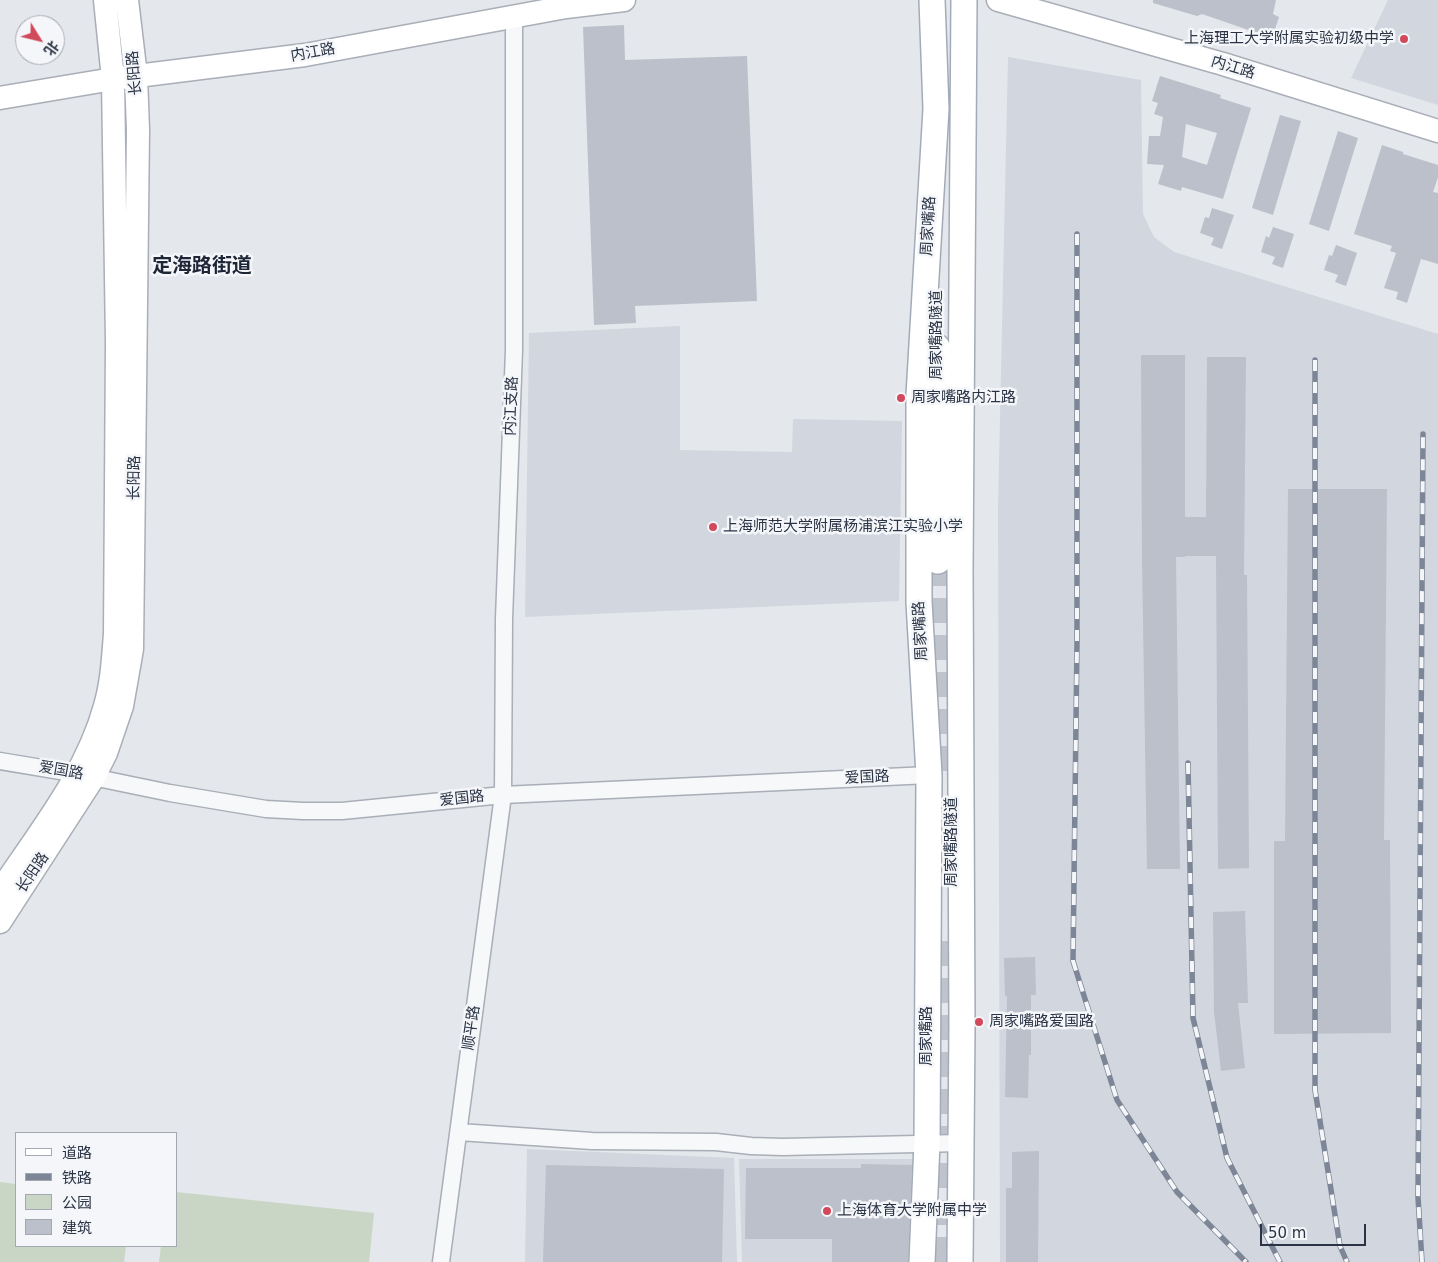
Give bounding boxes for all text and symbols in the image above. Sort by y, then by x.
north arrow [15,15,65,65]
place label: 上海理工大学附属实验初级中学 [1184,30,1394,48]
marker: 上海理工大学附属实验初级中学 [1398,33,1410,45]
text: 北 [41,38,62,59]
street label: 内江路 [289,40,337,66]
street label: 长阳路 [124,50,146,96]
street label: 内江路 [1209,53,1257,83]
street label: 周家嘴路 [918,196,940,256]
district label: 定海路街道 [152,255,252,279]
street label: 周家嘴路隧道 [928,290,946,380]
street label: 内江支路 [502,376,522,436]
place label: 周家嘴路内江路 [911,389,1016,407]
marker: 周家嘴路内江路 [895,392,907,404]
street label: 长阳路 [126,455,144,501]
place label: 上海师范大学附属杨浦滨江实验小学 [723,518,963,536]
marker: 上海师范大学附属杨浦滨江实验小学 [707,521,719,533]
street label: 周家嘴路 [910,601,932,661]
street label: 爱国路 [37,758,85,784]
street label: 爱国路 [844,768,890,788]
street label: 爱国路 [439,788,485,810]
street label: 周家嘴路隧道 [943,797,961,887]
street label: 长阳路 [13,849,53,897]
street label: 顺平路 [460,1004,484,1052]
street label: 周家嘴路 [918,1006,936,1066]
place label: 周家嘴路爱国路 [989,1013,1094,1031]
marker: 周家嘴路爱国路 [973,1016,985,1028]
legend [15,1132,178,1247]
text: 道路 [62,1144,92,1162]
text: 铁路 [62,1169,92,1187]
text: 公园 [62,1194,92,1212]
place label: 上海体育大学附属中学 [837,1202,987,1220]
marker: 上海体育大学附属中学 [821,1205,833,1217]
scale bar [1263,1214,1369,1246]
text: 建筑 [62,1219,92,1237]
text: 50 m [1268,1224,1306,1242]

